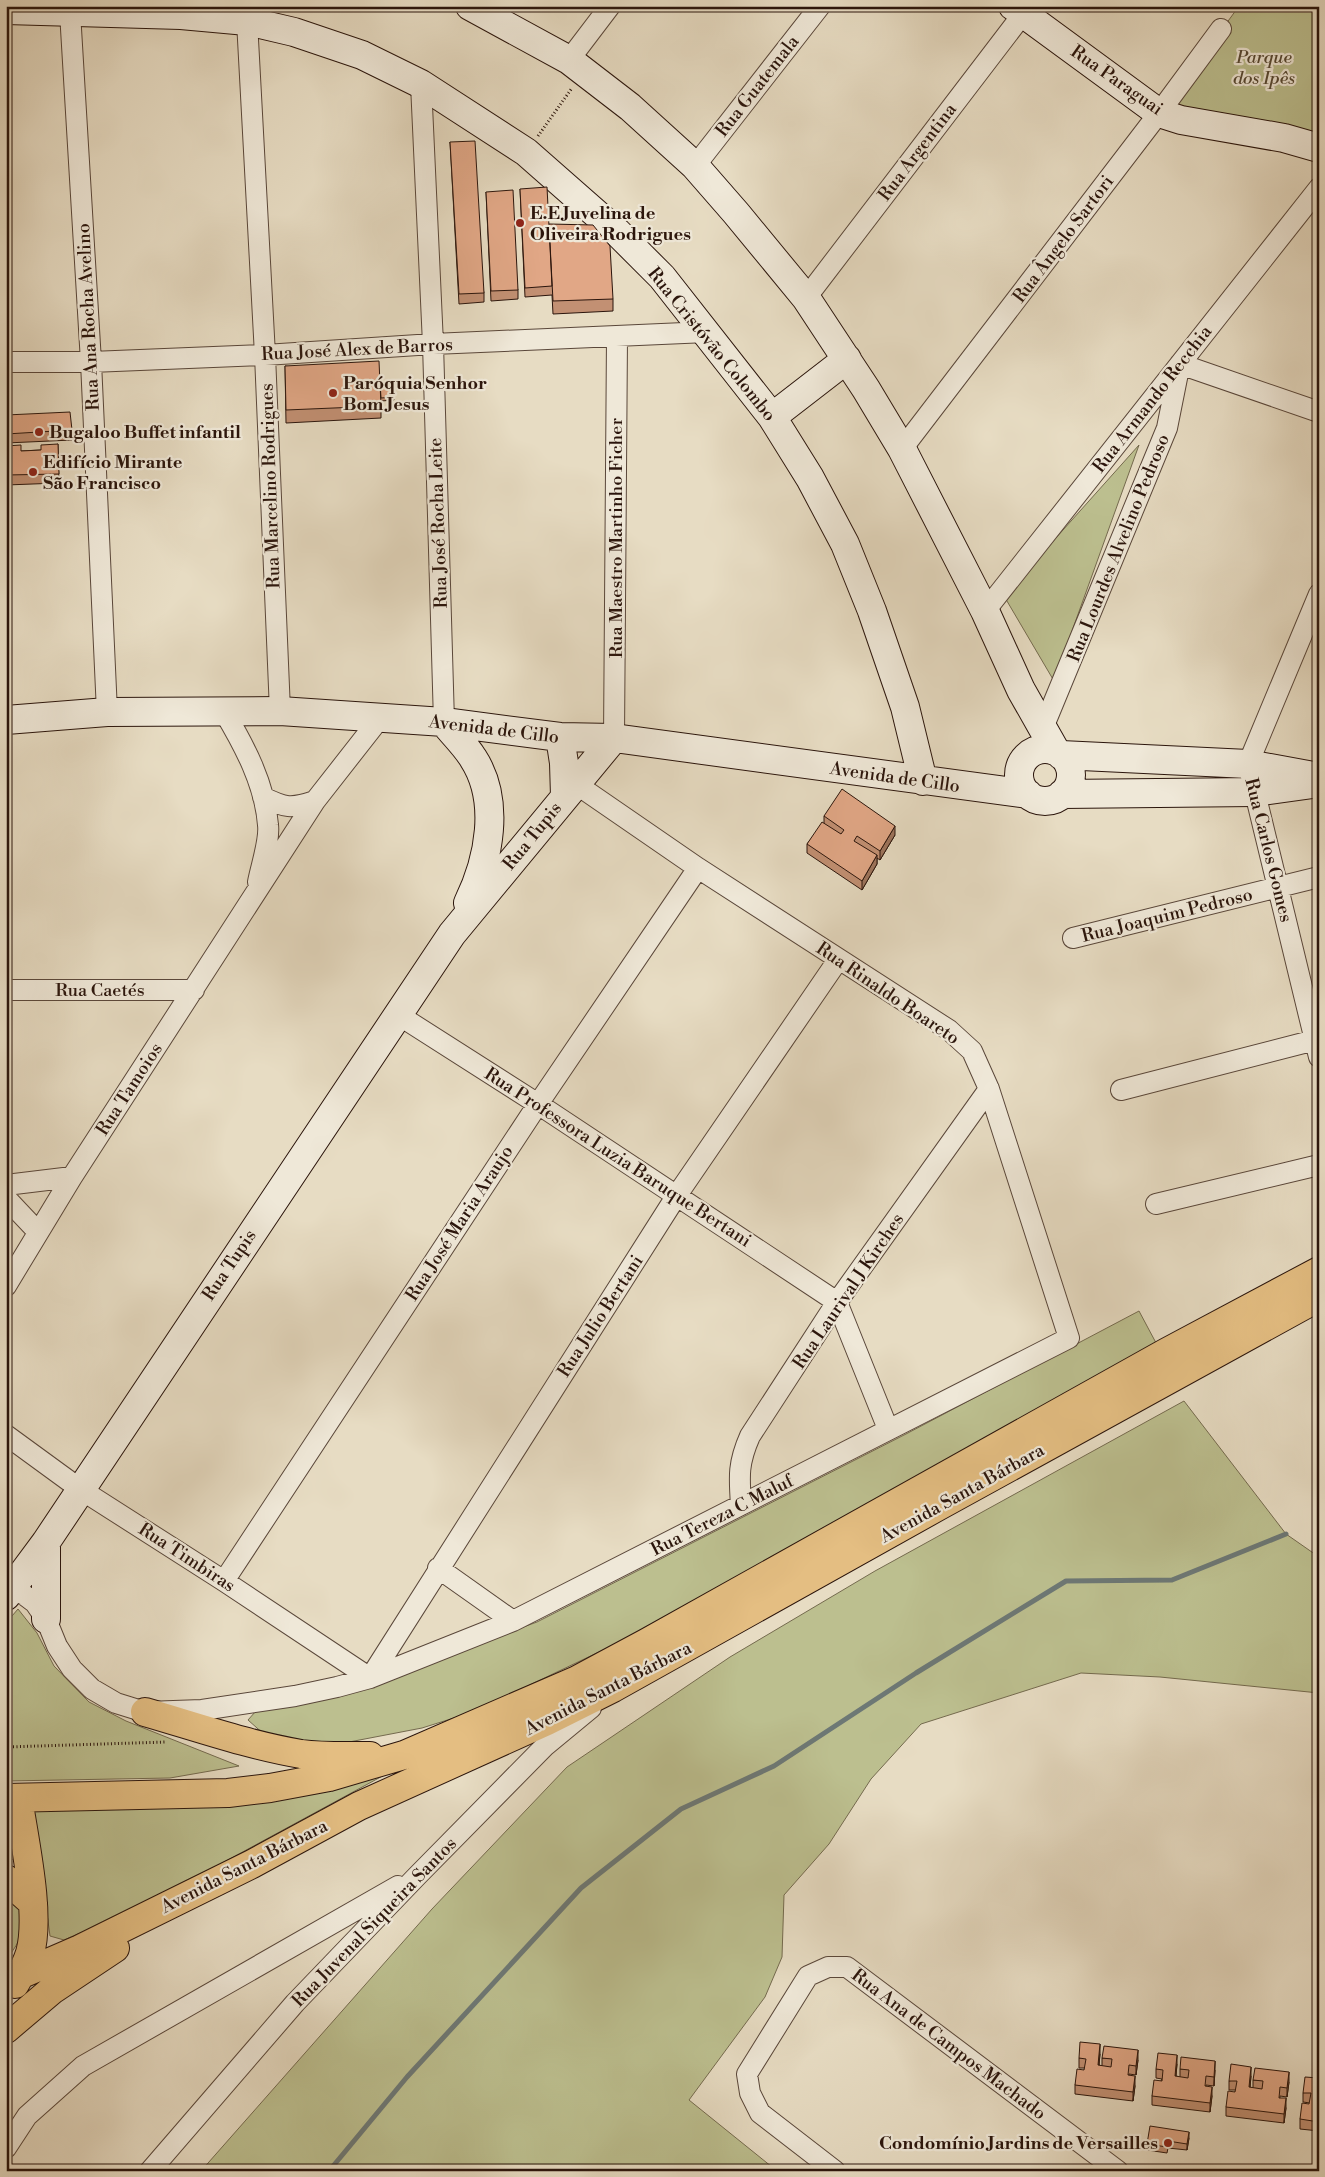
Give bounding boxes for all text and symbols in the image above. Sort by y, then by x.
street label: Rua Guatemala [711,30,805,142]
street label: Rua Paraguai [1066,40,1167,121]
park label: Parque dos Ipês [1233,46,1295,90]
street label: Rua Argentina [873,98,962,206]
street label: Rua Ângelo Sartori [1008,171,1119,308]
place label: E.E Juvelina de Oliveira Rodrigues [530,202,691,246]
marker: E.E Juvelina de Oliveira Rodrigues [514,217,526,229]
street label: Rua Ana Rocha Avelino [72,223,105,411]
street label: Rua Cristóvão Colombo [642,263,781,426]
street label: Rua Armando Recchia [1088,320,1218,478]
street label: Rua José Alex de Barros [261,333,454,366]
place label: Paróquia Senhor Bom Jesus [343,372,487,416]
street label: Rua Marcelino Rodrigues [255,383,286,589]
marker: Paróquia Senhor Bom Jesus [327,387,339,399]
street label: Rua Maestro Martinho Ficher [605,418,628,658]
place label: Bugaloo Buffet infantil [49,421,241,444]
marker: Bugaloo Buffet infantil [33,426,45,438]
street label: Rua Lourdes Alvelino Pedroso [1062,431,1175,666]
street label: Rua José Rocha Leite [424,437,453,609]
place label: Edifício Mirante São Francisco [43,451,183,495]
marker: Edifício Mirante São Francisco [27,466,39,478]
street label: Avenida de Cillo [427,710,560,749]
street label: Avenida de Cillo [827,757,961,798]
street label: Rua Carlos Gomes [1239,776,1298,925]
street label: Rua Tupis [498,797,567,875]
street label: Rua Joaquim Pedroso [1079,883,1255,948]
street label: Rua Rinaldo Boareto [812,937,964,1050]
street label: Rua Caetés [55,979,145,1002]
street label: Rua Tamoios [91,1038,168,1140]
street label: Rua Professora Luzia Baruque Bertani [480,1062,755,1252]
street label: Rua José Maria Araujo [400,1141,518,1306]
street label: Rua Laurival J Kirches [788,1209,909,1374]
street label: Rua Tupis [197,1225,262,1305]
street label: Rua Julio Bertani [552,1251,649,1382]
street label: Avenida Santa Bárbara [875,1438,1049,1549]
street label: Rua Tereza C Maluf [647,1469,799,1561]
street label: Rua Timbiras [134,1518,239,1597]
street label: Avenida Santa Bárbara [520,1636,696,1741]
street label: Avenida Santa Bárbara [156,1814,332,1919]
street label: Rua Juvenal Siqueira Santos [287,1832,462,2012]
street label: Rua Ana de Campos Machado [847,1964,1051,2125]
place label: Condomínio Jardins de Versailles [879,2132,1158,2155]
marker: Condomínio Jardins de Versailles [1162,2137,1174,2149]

